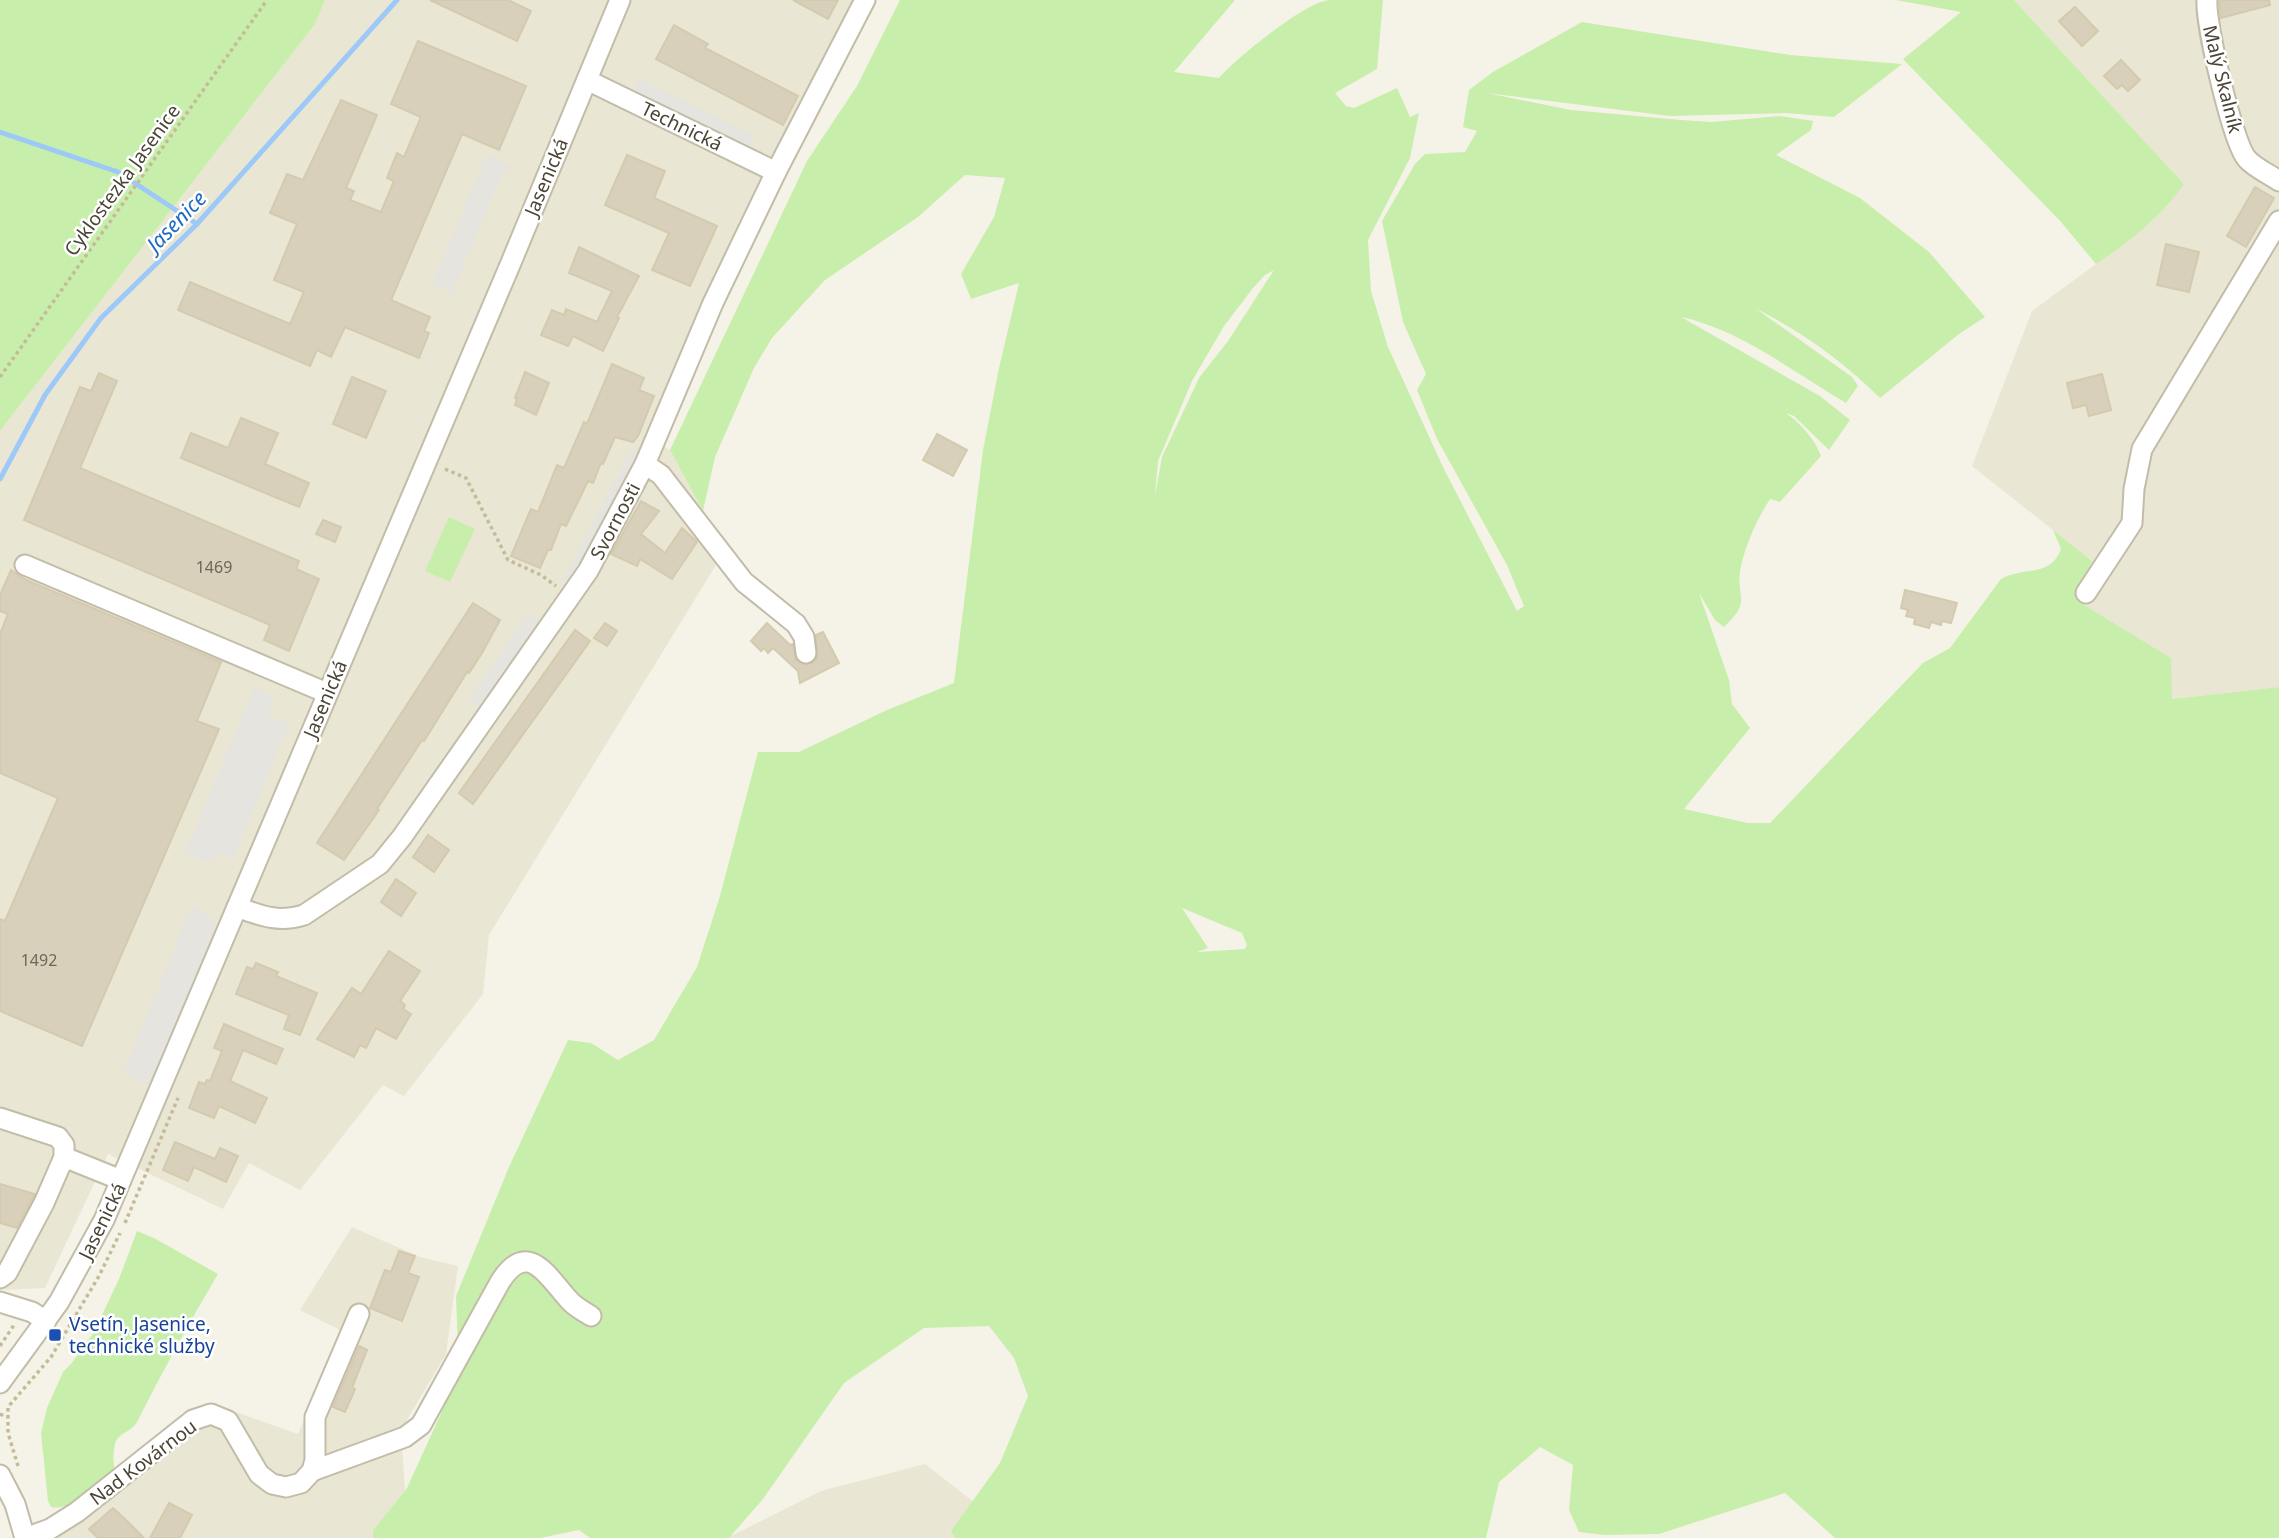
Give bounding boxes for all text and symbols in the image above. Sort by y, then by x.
street label: Malý Skalník [2197,22,2249,136]
street label: Technická [637,95,727,157]
street label: Cyklostezka Jasenice [59,100,185,260]
street label: Jasenická [517,134,574,222]
water label: Jasenice [141,185,211,257]
street label: Svornosti [584,478,646,564]
house number: 1469 [196,556,232,578]
street label: Jasenická [296,656,353,744]
house number: 1492 [21,949,57,971]
street label: Jasenická [71,1178,132,1265]
place label: Vsetín, Jasenice, technické služby [69,1311,215,1359]
marker: Vsetín, Jasenice, technické služby [47,1327,63,1343]
street label: Nad Kovárnou [84,1413,202,1511]

